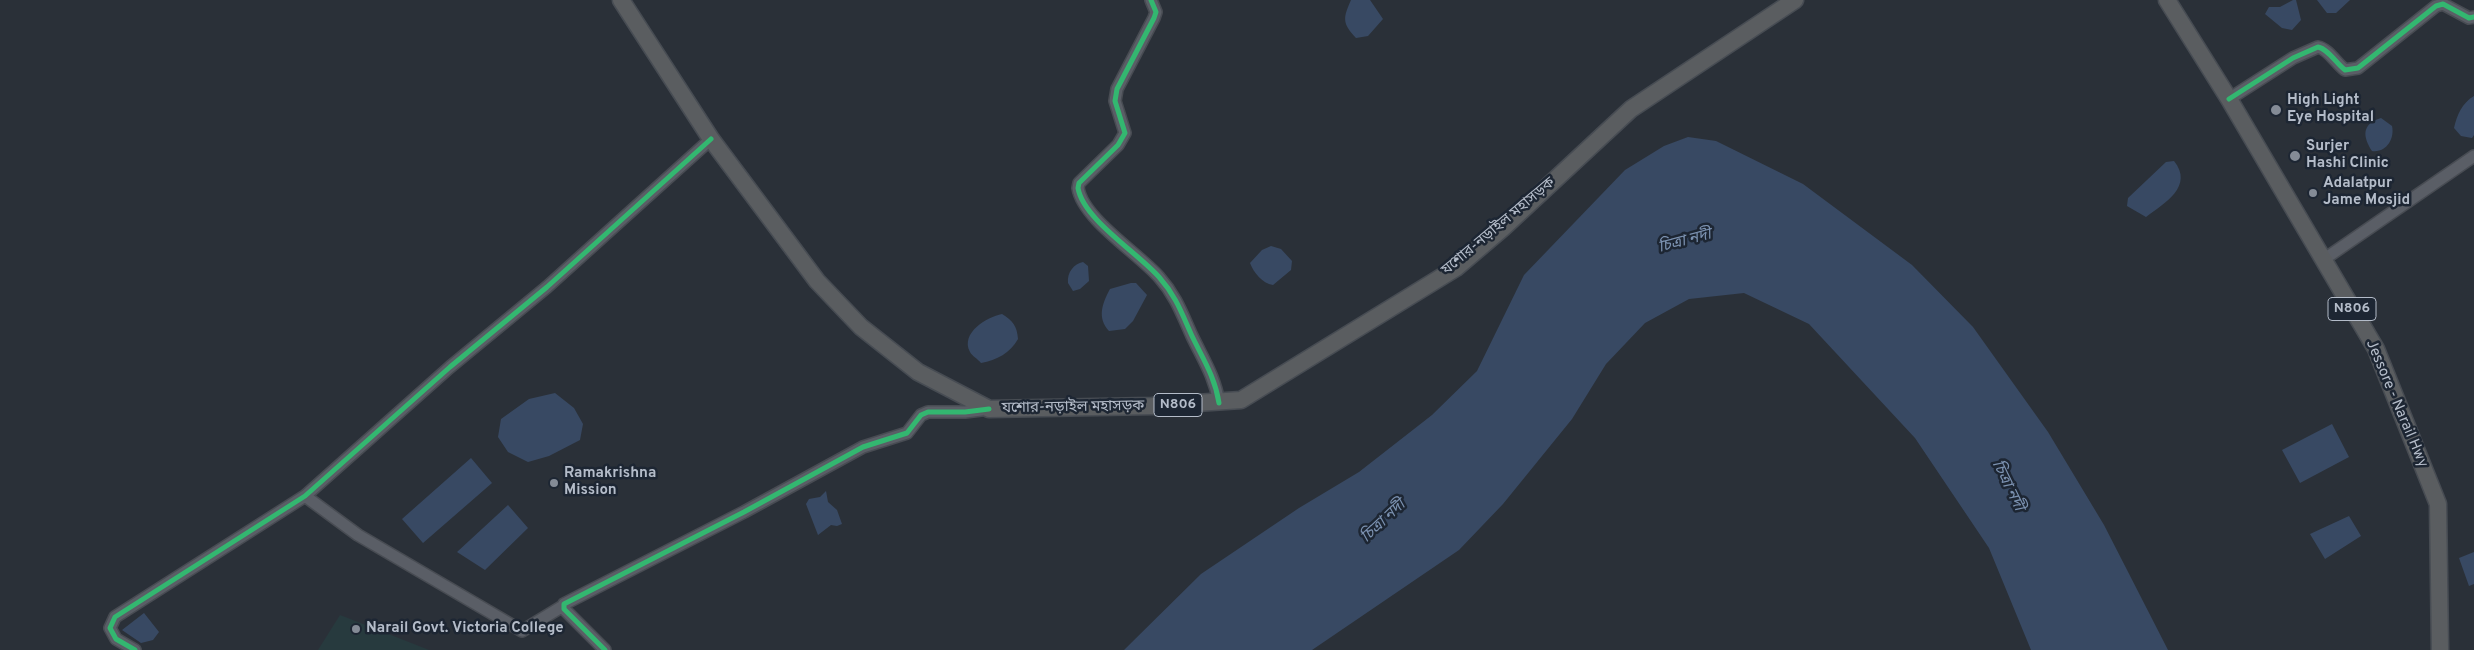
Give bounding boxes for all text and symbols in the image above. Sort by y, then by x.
place label: High Light Eye Hospital [2287,92,2374,127]
marker: High Light Eye Hospital [2269,103,2283,117]
place label: Surjer Hashi Clinic [2306,138,2389,173]
marker: Surjer Hashi Clinic [2288,149,2302,163]
street label: যশোর-নড়াইল মহাসড়ক [1439,174,1559,280]
place label: Adalatpur Jame Mosjid [2323,175,2410,210]
marker: Adalatpur Jame Mosjid [2307,187,2319,199]
water label: চিত্রা নদী [1656,226,1714,258]
road number: N806 [2328,298,2376,320]
street label: Jessore - Narail Hwy [2361,337,2431,471]
road number: N806 [1154,394,1202,416]
street label: যশোর-নড়াইল মহাসড়ক [1001,398,1145,418]
water label: চিত্রা নদী [1987,457,2027,515]
place label: Ramakrishna Mission [564,465,656,500]
marker: Ramakrishna Mission [548,477,560,489]
water label: চিত্রা নদী [1358,497,1410,547]
place label: Narail Govt. Victoria College [366,620,564,638]
marker: Narail Govt. Victoria College [350,623,362,635]

